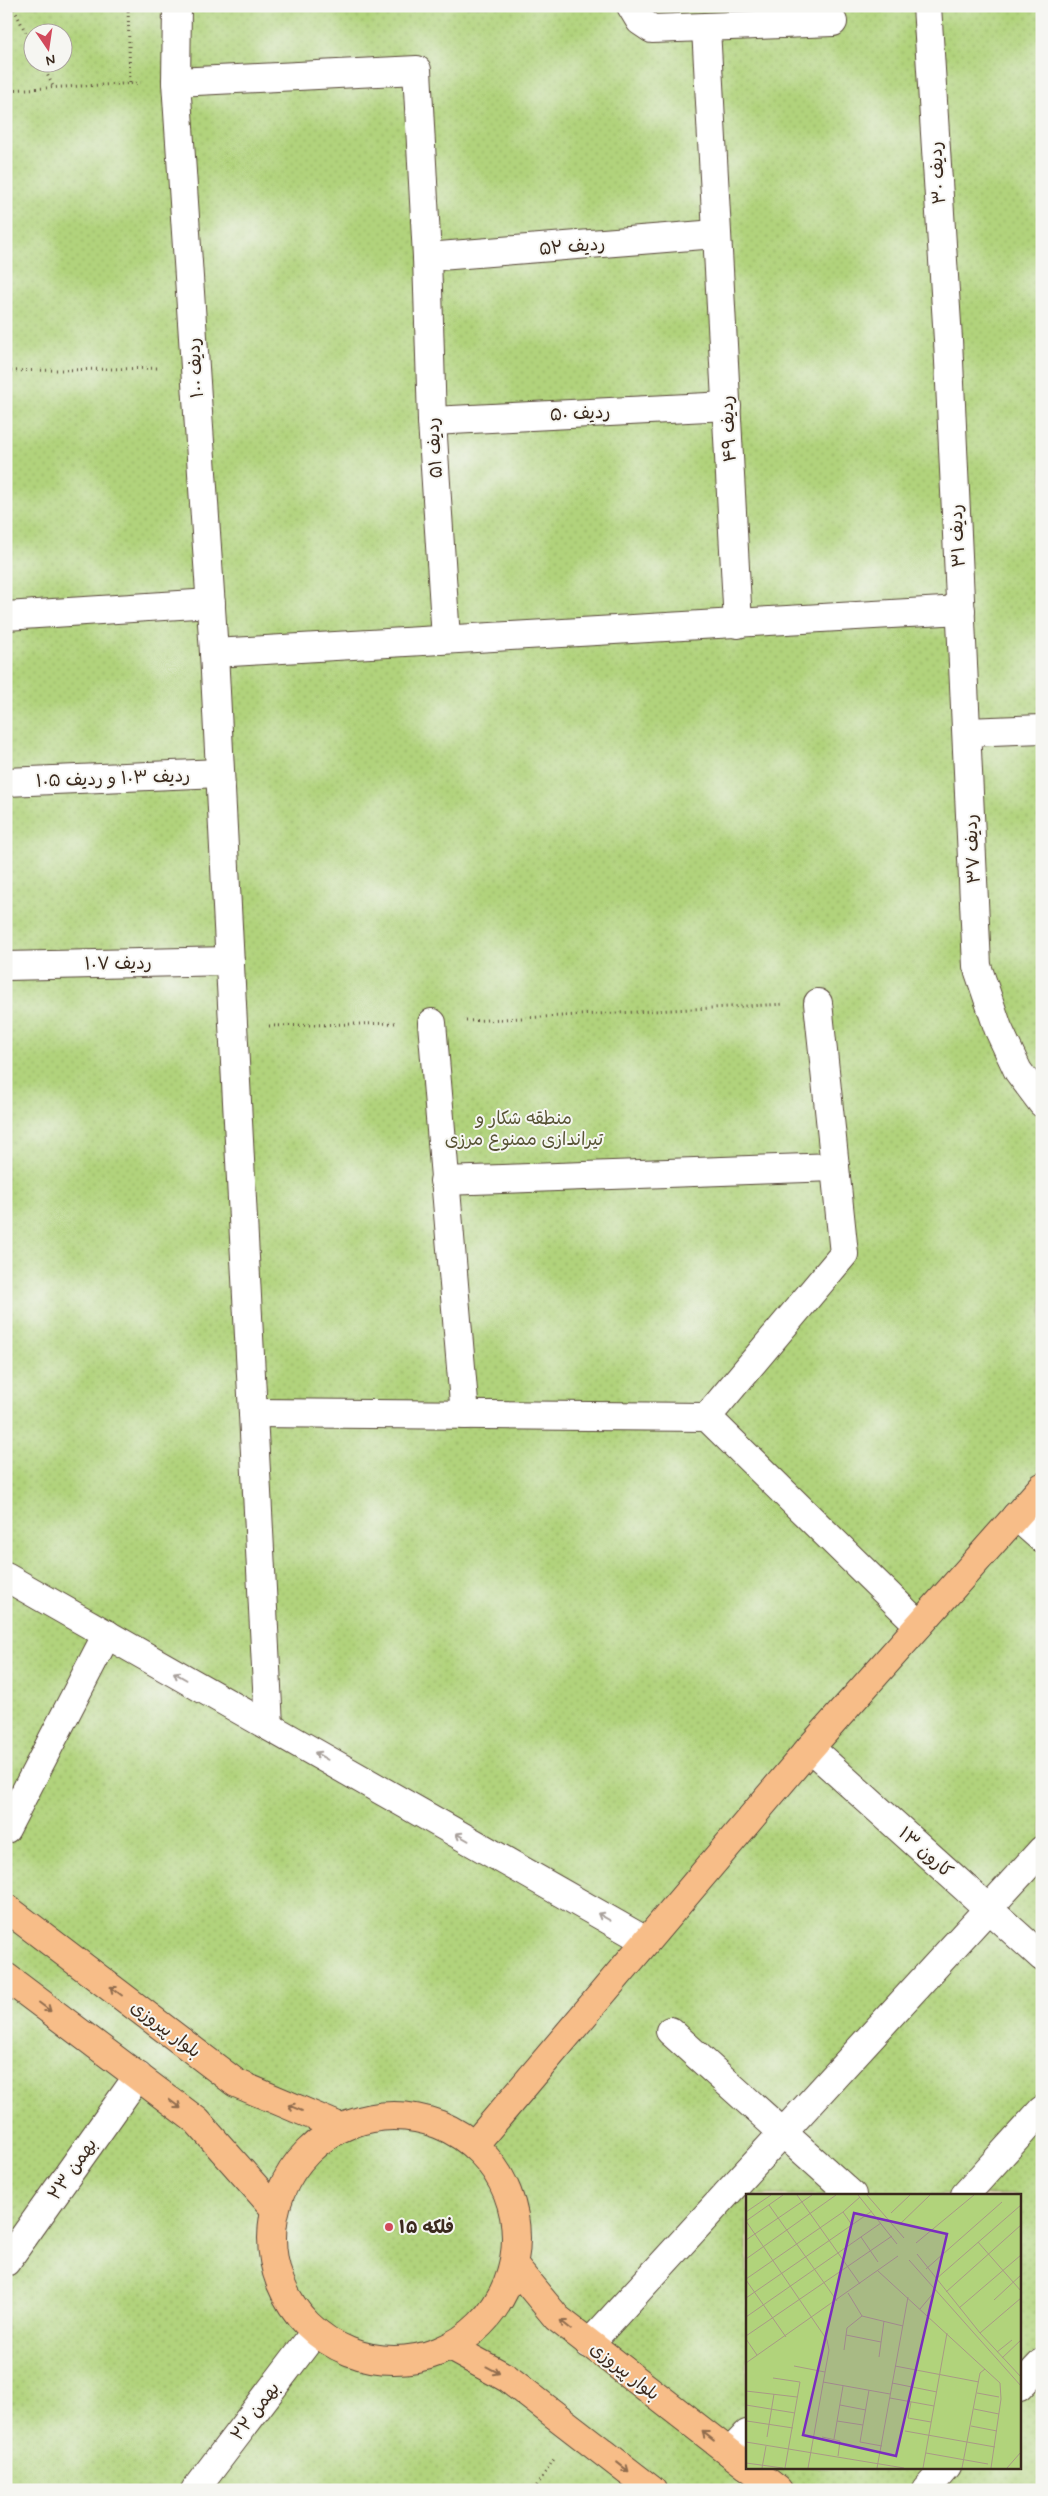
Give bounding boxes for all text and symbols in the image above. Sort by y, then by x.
north arrow [22,22,72,72]
text: N [44,50,57,70]
street label: ردیف ۳۰ [924,141,952,205]
street label: ردیف ۵۲ [538,232,606,262]
street label: ردیف ۱۰۰ [182,337,210,399]
street label: ردیف ۴۹ [715,395,743,463]
street label: ردیف ۵۰ [549,400,611,428]
street label: ردیف ۵۱ [421,417,449,479]
street label: ردیف ۳۱ [944,504,972,568]
street label: ردیف ۱۰۳ و ردیف ۱۰۵ [36,764,191,794]
street label: ردیف ۳۷ [959,814,987,884]
street label: ردیف ۱۰۷ [84,951,152,977]
park label: منطقه شکار و تیراندازی ممنوع مرزی [445,1107,604,1152]
one-way arrow [172,1671,187,1681]
one-way arrow [315,1751,329,1761]
street label: کارون ۱۳ [893,1822,958,1884]
one-way arrow [456,1831,470,1841]
one-way arrow [596,1912,611,1922]
one-way arrow [110,1986,123,1997]
street label: بلوار پیروزی [125,1995,205,2064]
one-way arrow [38,2001,51,2012]
one-way arrow [168,2099,181,2110]
one-way arrow [288,2103,303,2113]
street label: بهمن ۲۳ [43,2134,103,2205]
inset map [746,2194,1020,2468]
place label: فلکه ۱۵ [399,2216,454,2240]
marker: فلکه ۱۵ [383,2221,395,2233]
one-way arrow [560,2320,573,2331]
street label: بلوار پیروزی [585,2337,664,2407]
one-way arrow [485,2366,500,2375]
street label: بهمن ۲۲ [226,2377,286,2446]
one-way arrow [702,2430,715,2441]
one-way arrow [616,2462,629,2473]

